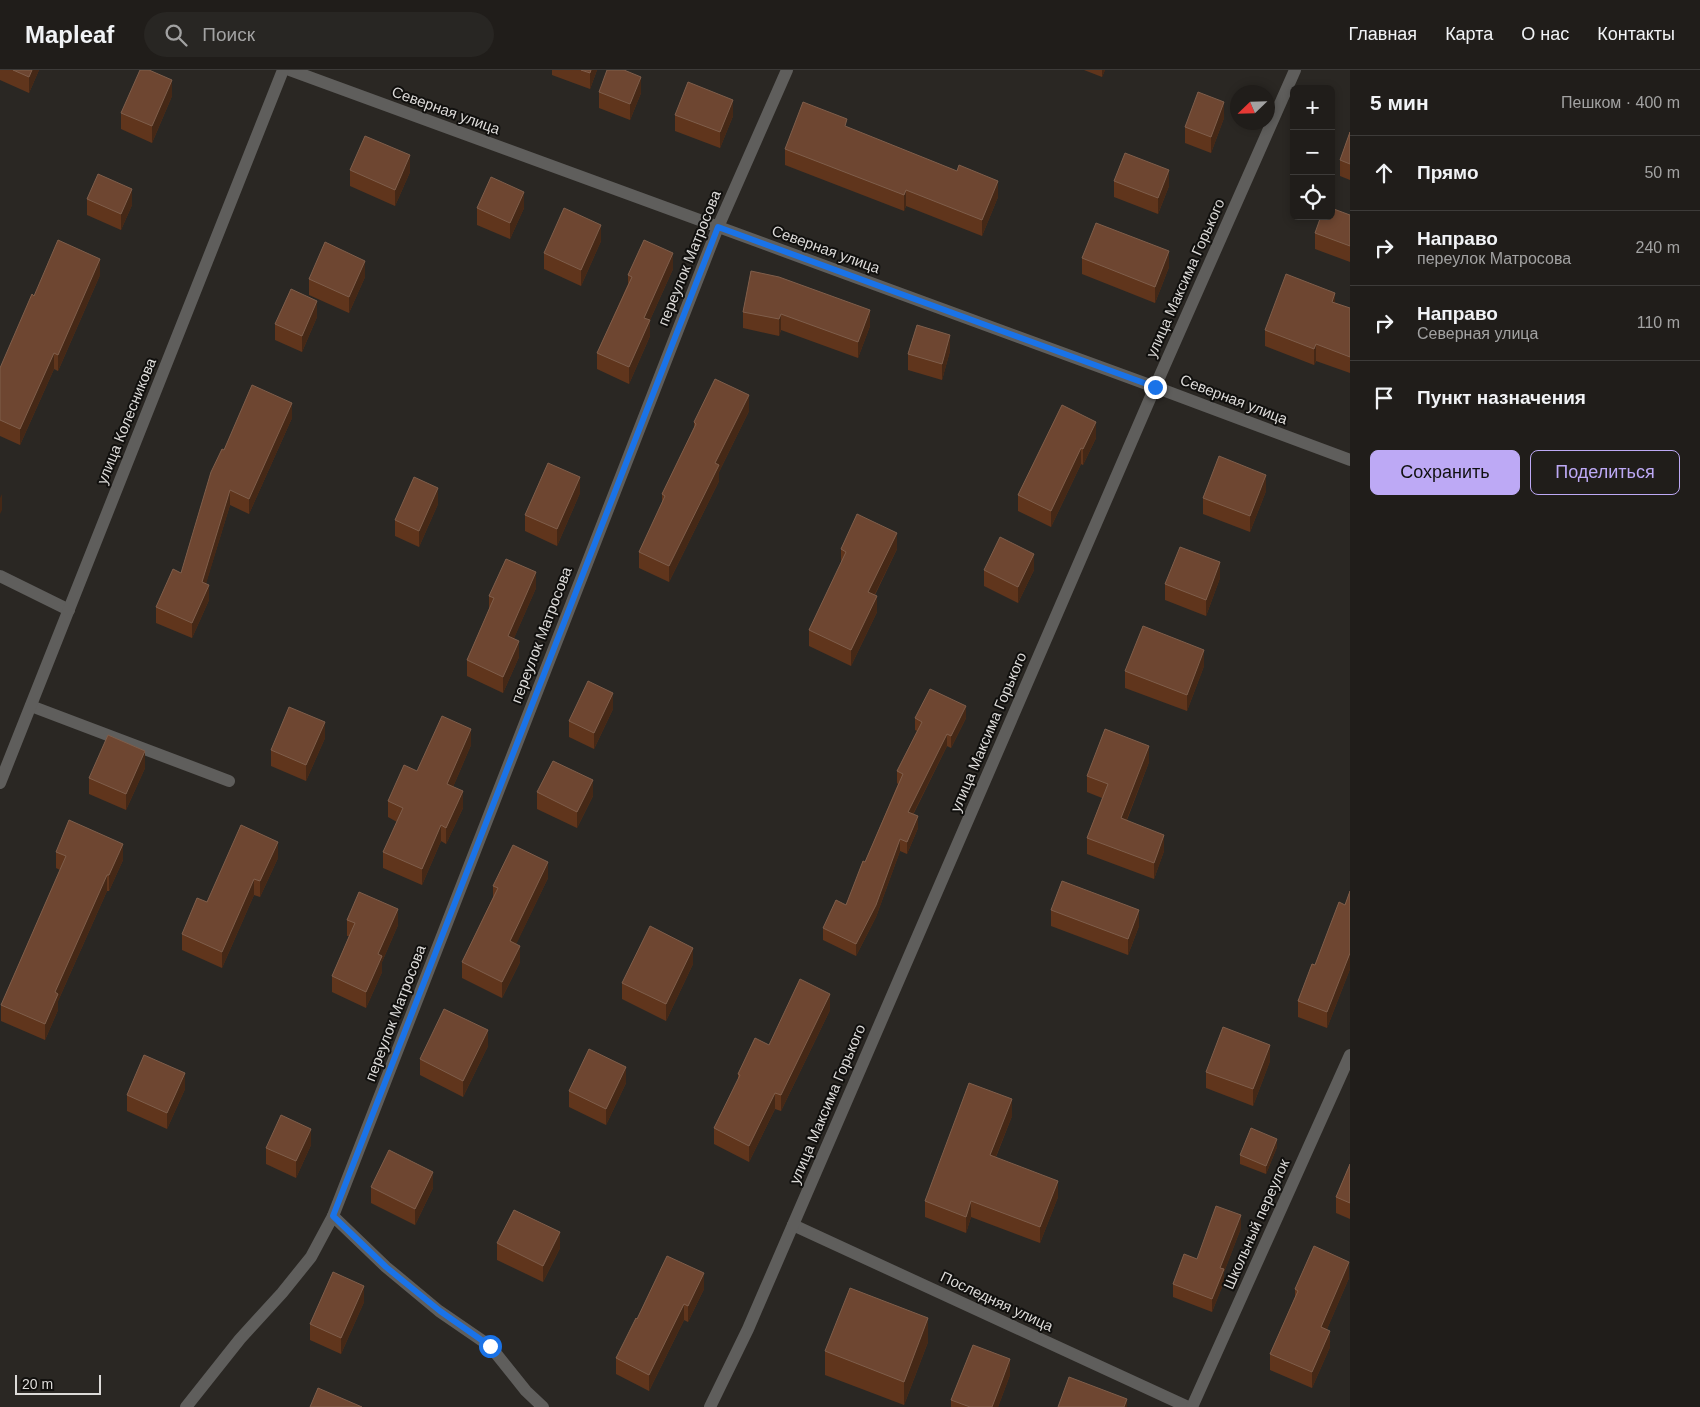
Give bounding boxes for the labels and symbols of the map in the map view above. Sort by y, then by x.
street label: Северная улица [390,83,503,138]
north arrow [1230,85,1275,130]
street label: переулок Матросова [654,187,724,328]
street label: улица Максима Горького [1142,196,1228,360]
street label: Северная улица [770,222,883,277]
street label: улица Колесникова [93,355,159,487]
street label: Северная улица [1178,371,1291,428]
route end [1144,376,1167,399]
street label: переулок Матросова [507,564,575,706]
street label: улица Максима Горького [947,650,1029,814]
street label: переулок Матросова [361,942,429,1084]
street label: улица Максима Горького [786,1022,868,1186]
street label: Школьный переулок [1220,1156,1293,1292]
street label: Последняя улица [938,1268,1057,1335]
route start [479,1335,502,1358]
scale bar [15,1372,101,1395]

